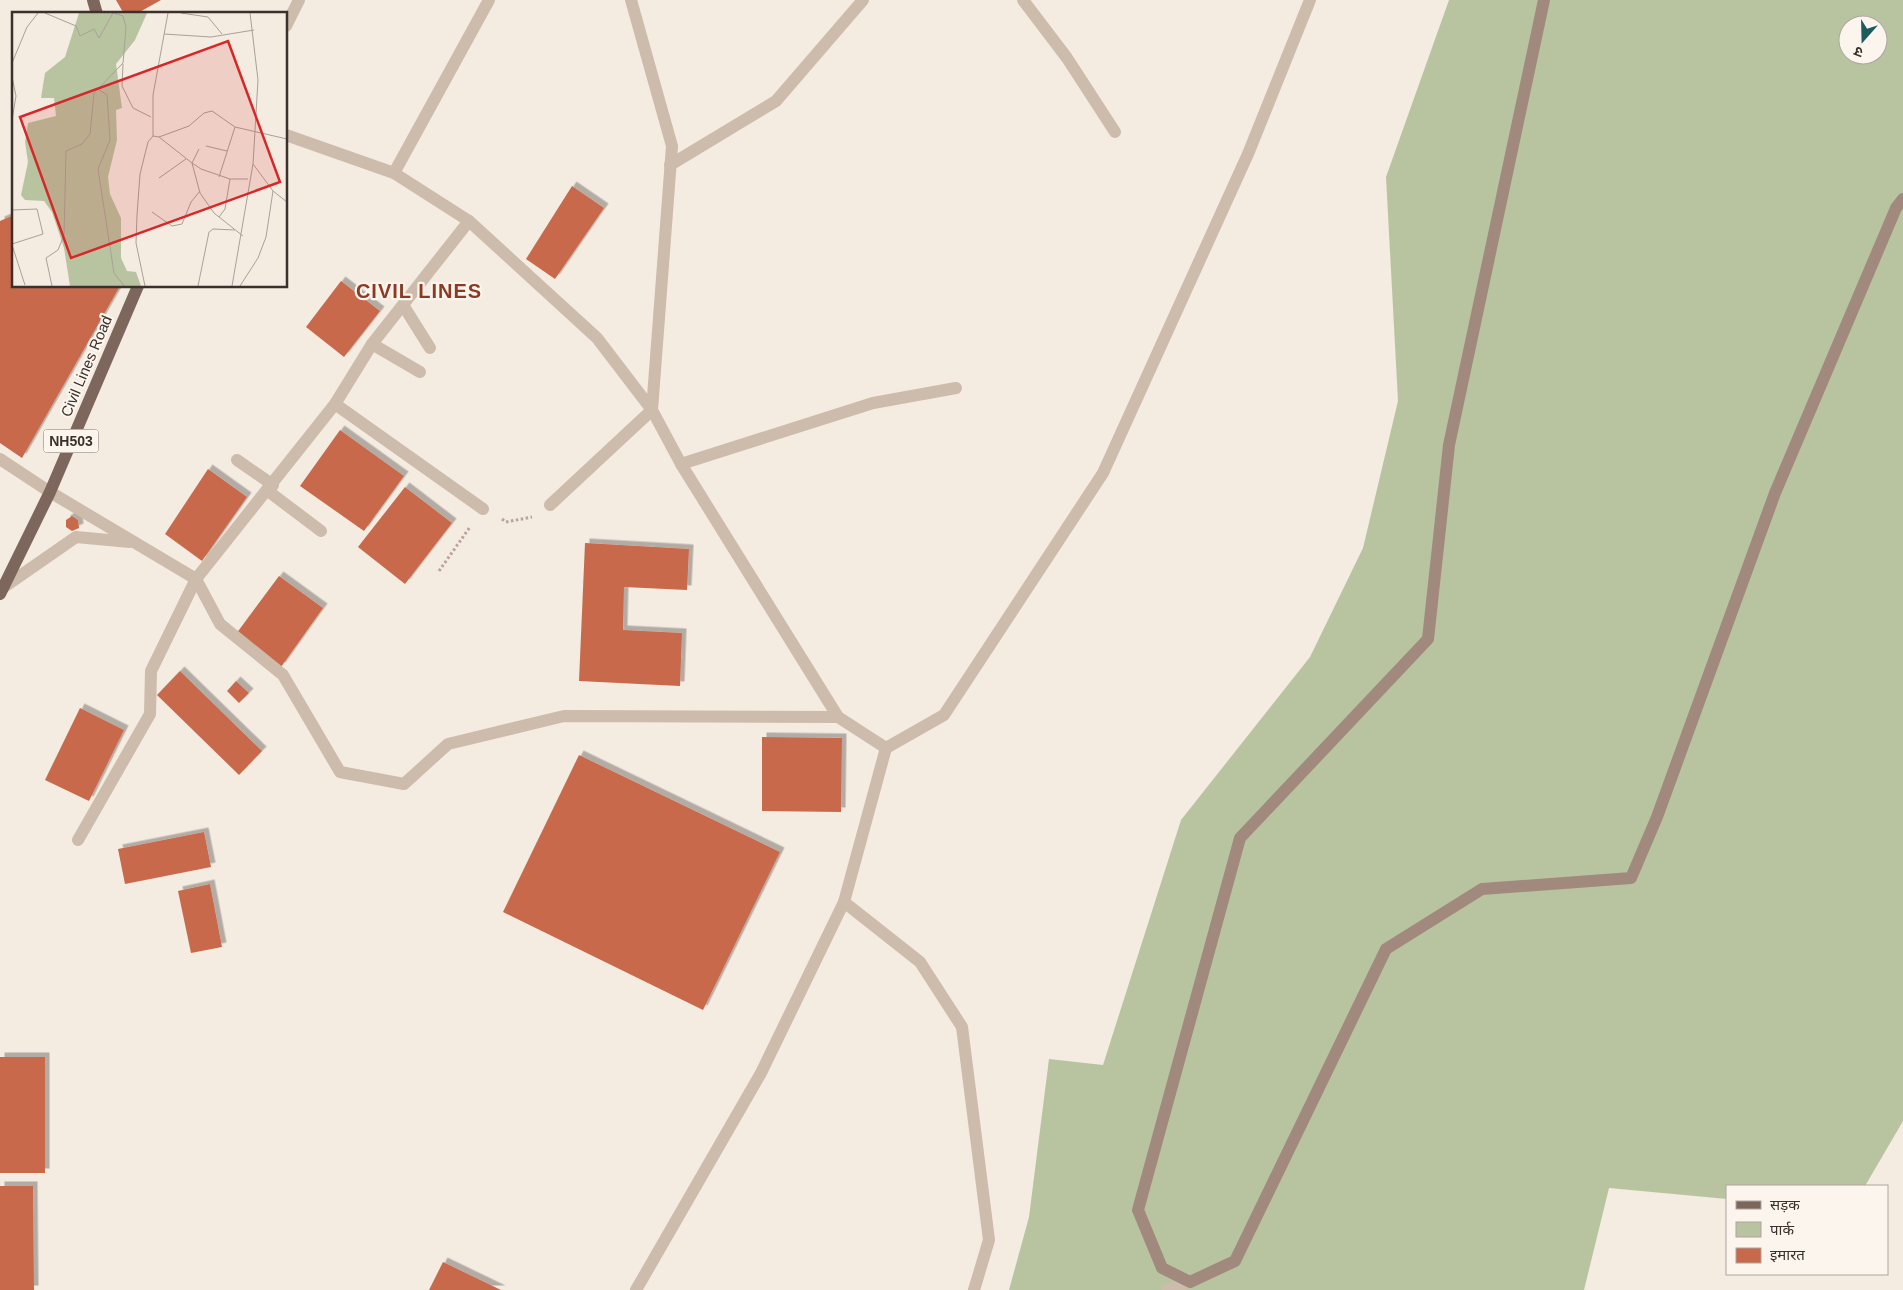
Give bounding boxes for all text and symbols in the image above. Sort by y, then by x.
inset map [12,12,288,288]
north arrow [1838,15,1888,65]
text: उ [1851,43,1865,61]
district label: CIVIL LINES [356,280,482,302]
street label: Civil Lines Road [57,313,115,419]
road number: NH503 [44,430,98,452]
legend [1726,1185,1888,1275]
text: सड़क [1770,1196,1800,1213]
text: पार्क [1770,1221,1794,1238]
text: इमारत [1770,1246,1805,1263]

